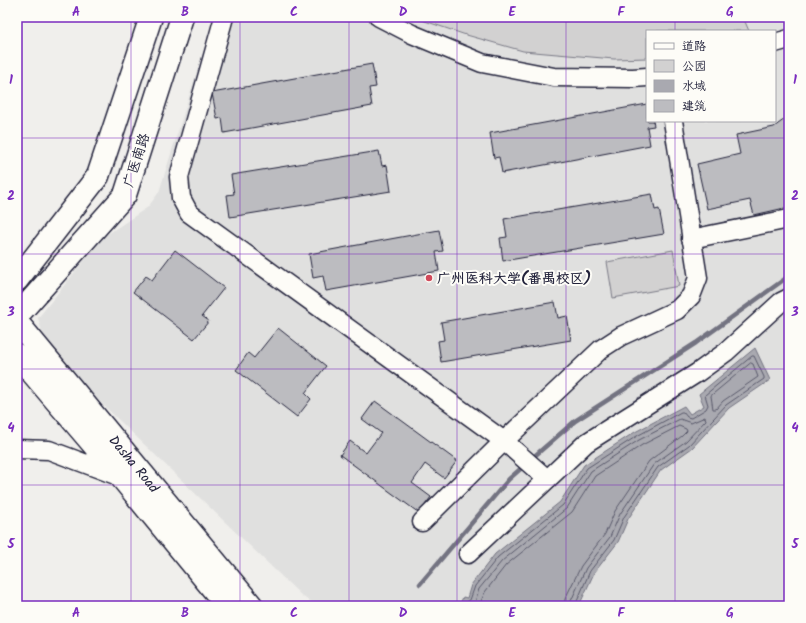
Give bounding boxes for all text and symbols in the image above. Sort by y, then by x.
text: A [72,2,80,23]
text: B [181,2,189,23]
text: C [290,2,298,23]
text: D [399,2,408,23]
text: E [508,2,516,23]
text: F [617,2,625,23]
text: G [726,2,734,23]
legend [646,30,776,122]
text: 道路 [682,37,706,56]
text: 公园 [682,57,706,76]
text: 1 [9,70,13,91]
text: 1 [793,70,797,91]
text: 水域 [682,77,706,96]
text: 建筑 [682,97,706,116]
street label: 广医南路 [118,130,156,190]
text: 2 [7,186,15,207]
text: 2 [791,186,799,207]
place label: 广州医科大学(番禺校区) [437,268,591,290]
marker: 广州医科大学(番禺校区) [424,273,434,283]
text: 3 [6,302,15,323]
text: 3 [790,302,799,323]
text: 4 [7,418,15,439]
text: 4 [791,418,799,439]
street label: Dasha Road [103,431,165,499]
text: 5 [7,534,16,555]
text: 5 [791,534,800,555]
text: A [72,603,80,623]
text: B [181,603,189,623]
text: C [290,603,298,623]
text: D [399,603,408,623]
text: E [508,603,516,623]
text: F [617,603,625,623]
text: G [726,603,734,623]

